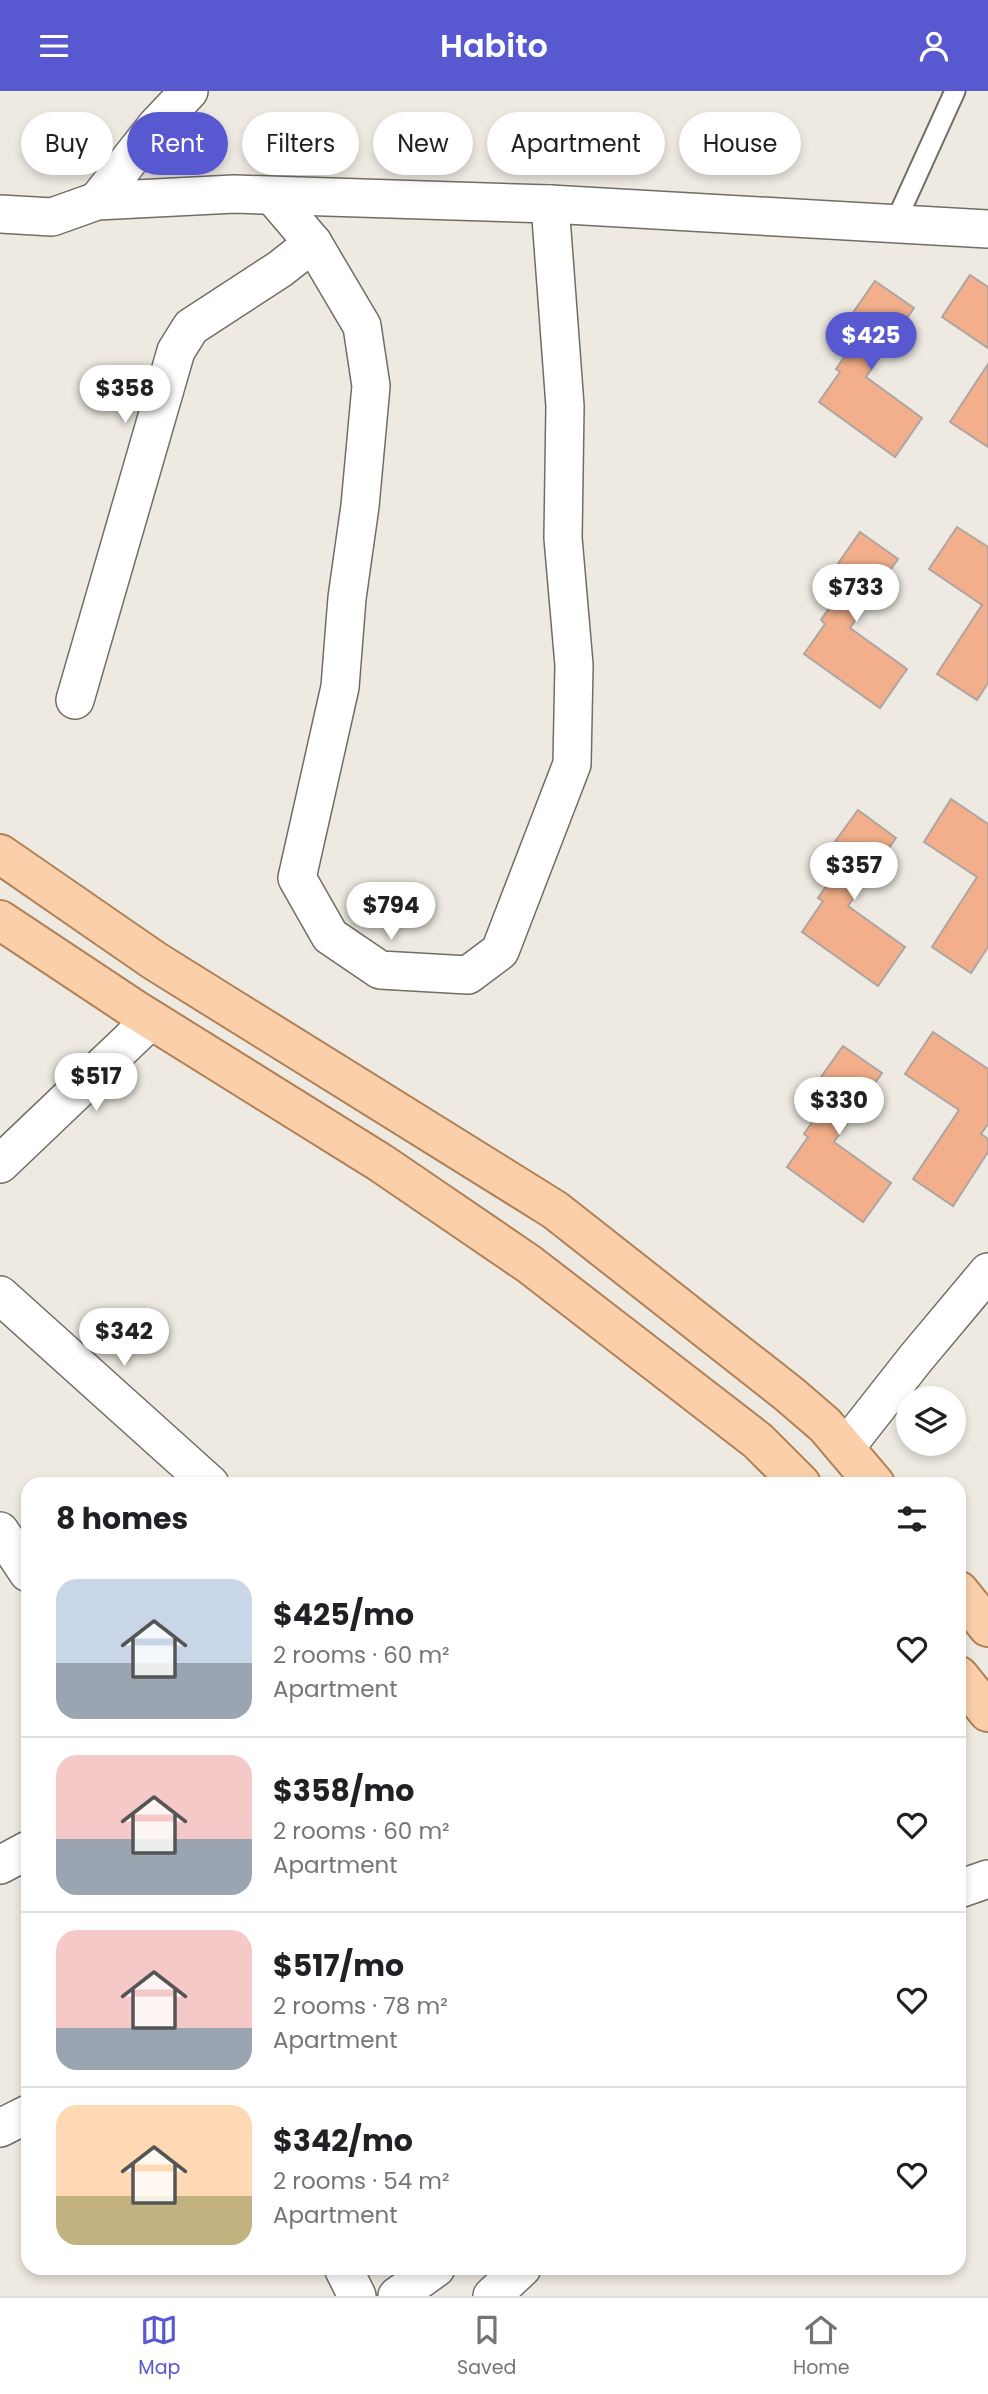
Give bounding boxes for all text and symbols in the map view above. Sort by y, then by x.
text: Habito [440,23,548,68]
icon: menu [35,27,73,65]
icon: person [915,27,953,65]
chip: Buy [21,112,113,175]
chip: Rent [127,112,228,175]
chip: Filters [242,112,359,175]
chip: New [373,112,473,175]
chip: Apartment [487,112,665,175]
chip: House [679,112,801,175]
pin: $425 [830,313,912,372]
text: $425 [842,319,900,351]
pin: $358 [84,365,166,425]
text: $358 [96,372,154,404]
pin: $733 [815,565,897,624]
text: $733 [828,571,884,603]
pin: $357 [813,843,895,902]
text: $357 [826,849,882,881]
pin: $794 [350,883,432,942]
text: $794 [362,889,420,921]
pin: $517 [55,1053,137,1113]
text: $517 [70,1060,122,1092]
pin: $330 [798,1077,880,1137]
text: $330 [810,1084,868,1116]
pin: $342 [83,1309,165,1368]
text: $342 [95,1315,153,1347]
map controls [896,1386,966,1456]
button: layers [896,1386,966,1456]
text: 8 homes [56,1497,188,1540]
icon: filters [893,1500,931,1538]
text: $425/mo [273,1593,414,1636]
icon: home [112,1607,196,1691]
icon: heart [893,1630,931,1668]
text: 2 rooms · 60 m² [273,1639,450,1671]
text: Apartment [273,1673,398,1705]
text: $358/mo [273,1769,414,1812]
icon: home [112,1783,196,1867]
icon: heart [893,1806,931,1844]
text: 2 rooms · 60 m² [273,1815,450,1847]
text: Apartment [273,1849,398,1881]
text: $517/mo [273,1944,404,1987]
icon: home [112,1958,196,2042]
icon: heart [893,1981,931,2019]
text: 2 rooms · 78 m² [273,1990,448,2022]
text: Apartment [273,2024,398,2056]
text: $342/mo [273,2119,413,2162]
icon: home [112,2133,196,2217]
icon: heart [893,2156,931,2194]
text: 2 rooms · 54 m² [273,2165,450,2197]
text: Apartment [273,2199,398,2231]
tab: Map [138,2311,180,2382]
tab: Saved [457,2311,516,2382]
tab: Home [793,2311,850,2382]

